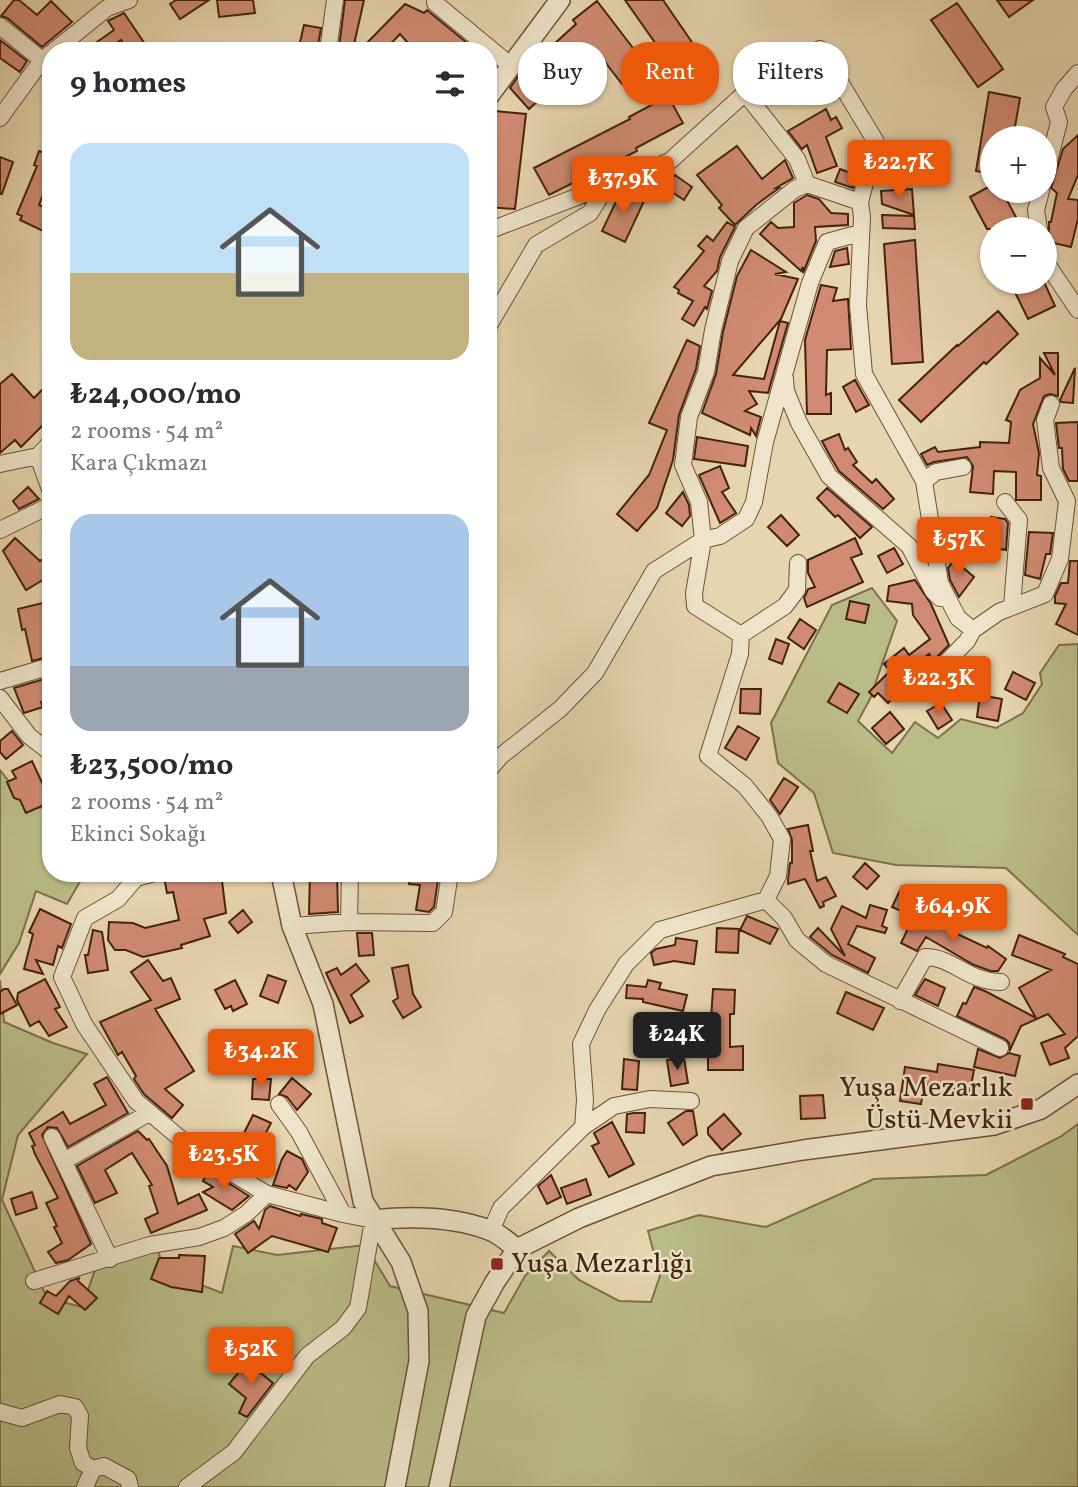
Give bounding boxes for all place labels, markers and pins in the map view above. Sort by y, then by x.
pin: ₺22.7K [842,140,956,200]
pin: ₺37.9K [566,156,680,216]
pin: ₺57K [918,518,1000,577]
pin: ₺22.3K [882,656,996,716]
pin: ₺64.9K [896,884,1010,944]
pin: ₺24K [636,1012,718,1072]
pin: ₺34.2K [204,1030,318,1089]
place label: Yuşa Mezarlık Üstü Mevkii [839,1069,1013,1140]
marker: Yuşa Mezarlık Üstü Mevkii [1019,1096,1035,1112]
pin: ₺23.5K [167,1132,281,1192]
place label: Yuşa Mezarlığı [511,1245,693,1284]
marker: Yuşa Mezarlığı [489,1256,505,1272]
pin: ₺52K [210,1328,292,1387]

